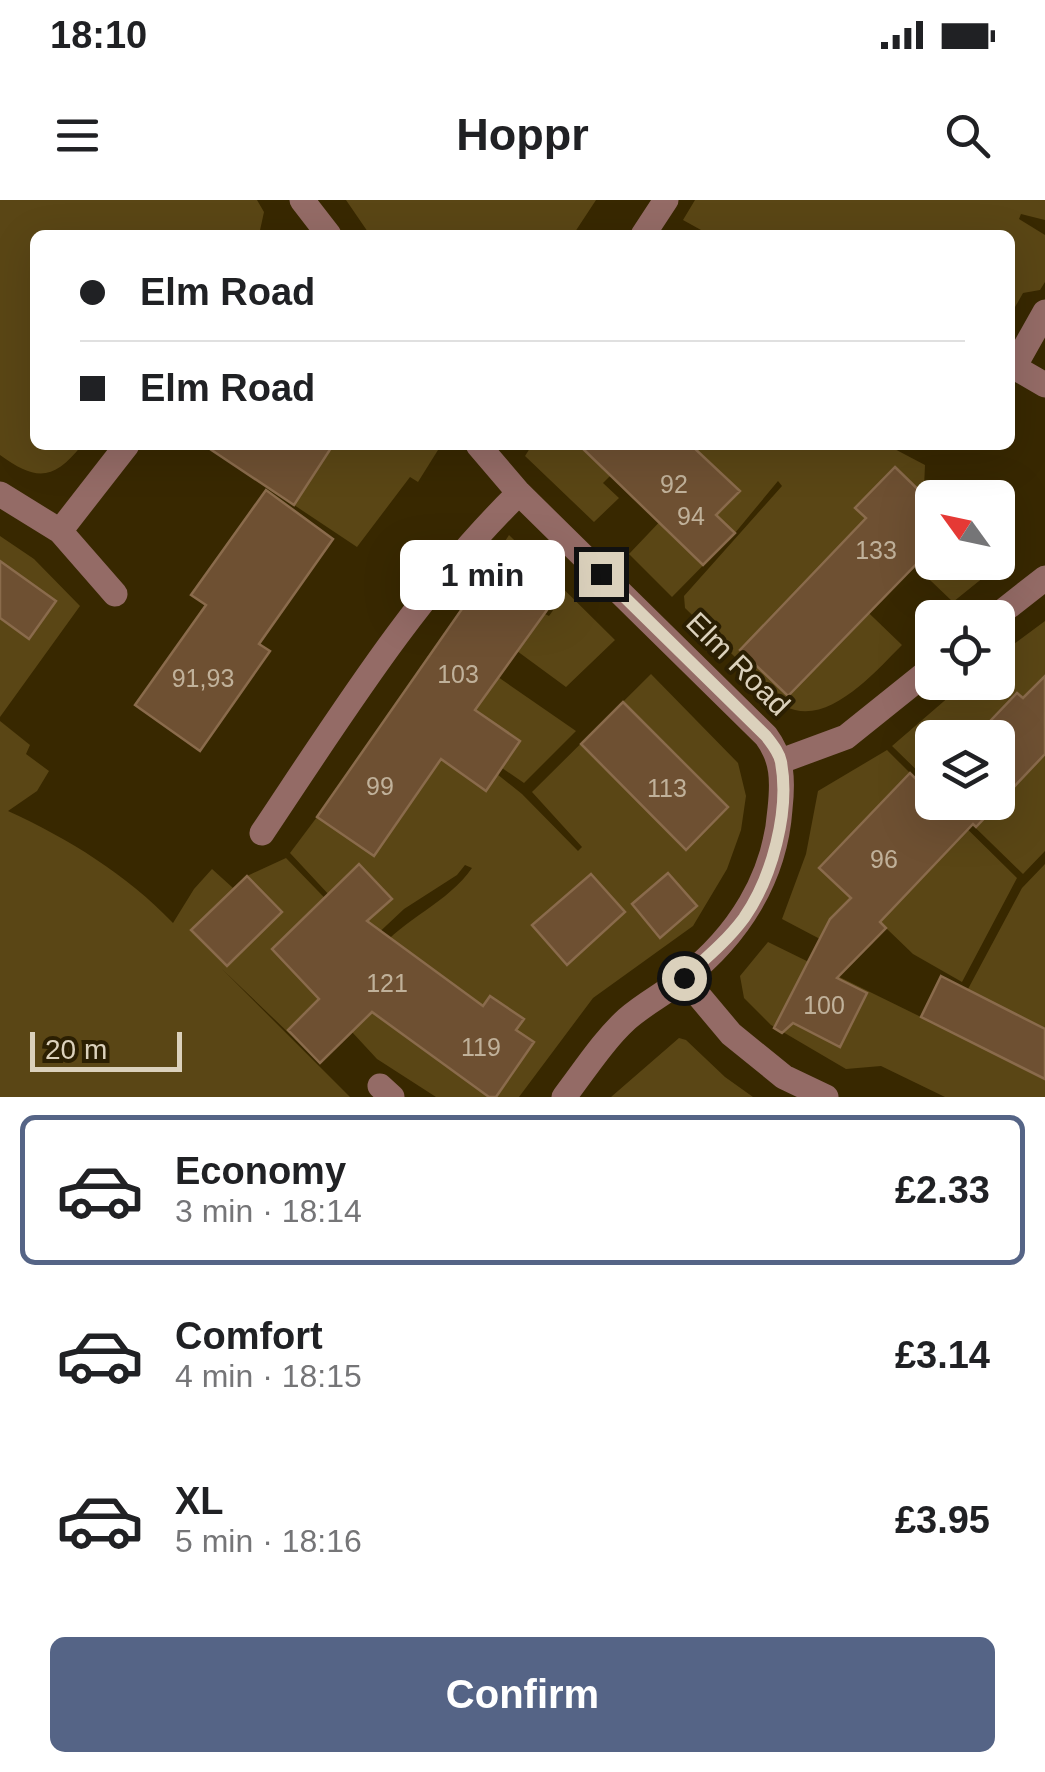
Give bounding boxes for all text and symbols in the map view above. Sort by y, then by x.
text: 18:10 [50,14,147,56]
icon: menu [50,108,105,163]
icon: search [940,108,995,163]
text: Hoppr [456,109,589,160]
text: Elm Road [140,271,315,313]
text: Elm Road [140,367,315,409]
house number: 92 [660,470,688,498]
north arrow [915,480,1015,580]
map controls [915,480,1015,820]
house number: 94 [677,502,705,530]
house number: 133 [855,536,897,564]
callout: 1 min [401,539,566,609]
route end [579,552,624,597]
text: 1 min [441,557,524,593]
button: locate [915,600,1015,700]
street label: Elm Road [680,605,797,722]
house number: 103 [437,660,479,688]
house number: 91,93 [172,664,234,692]
button: layers [915,720,1015,820]
house number: 99 [366,772,394,800]
house number: 113 [647,774,687,802]
house number: 96 [870,845,898,873]
route start [662,956,707,1001]
house number: 121 [366,969,408,997]
house number: 100 [803,991,845,1019]
scale bar [30,1027,182,1071]
house number: 119 [461,1033,501,1061]
text: 20 m [45,1034,107,1065]
icon: car [55,1145,145,1235]
text: Economy [175,1150,346,1192]
text: £2.33 [895,1169,990,1211]
text: 3 min · 18:14 [175,1193,362,1229]
icon: car [55,1310,145,1400]
text: Comfort [175,1315,323,1357]
text: £3.14 [895,1334,990,1376]
text: 4 min · 18:15 [175,1358,362,1394]
icon: car [55,1475,145,1565]
text: XL [175,1480,224,1522]
text: £3.95 [895,1499,990,1541]
text: 5 min · 18:16 [175,1523,362,1559]
button: Confirm [50,1637,995,1752]

